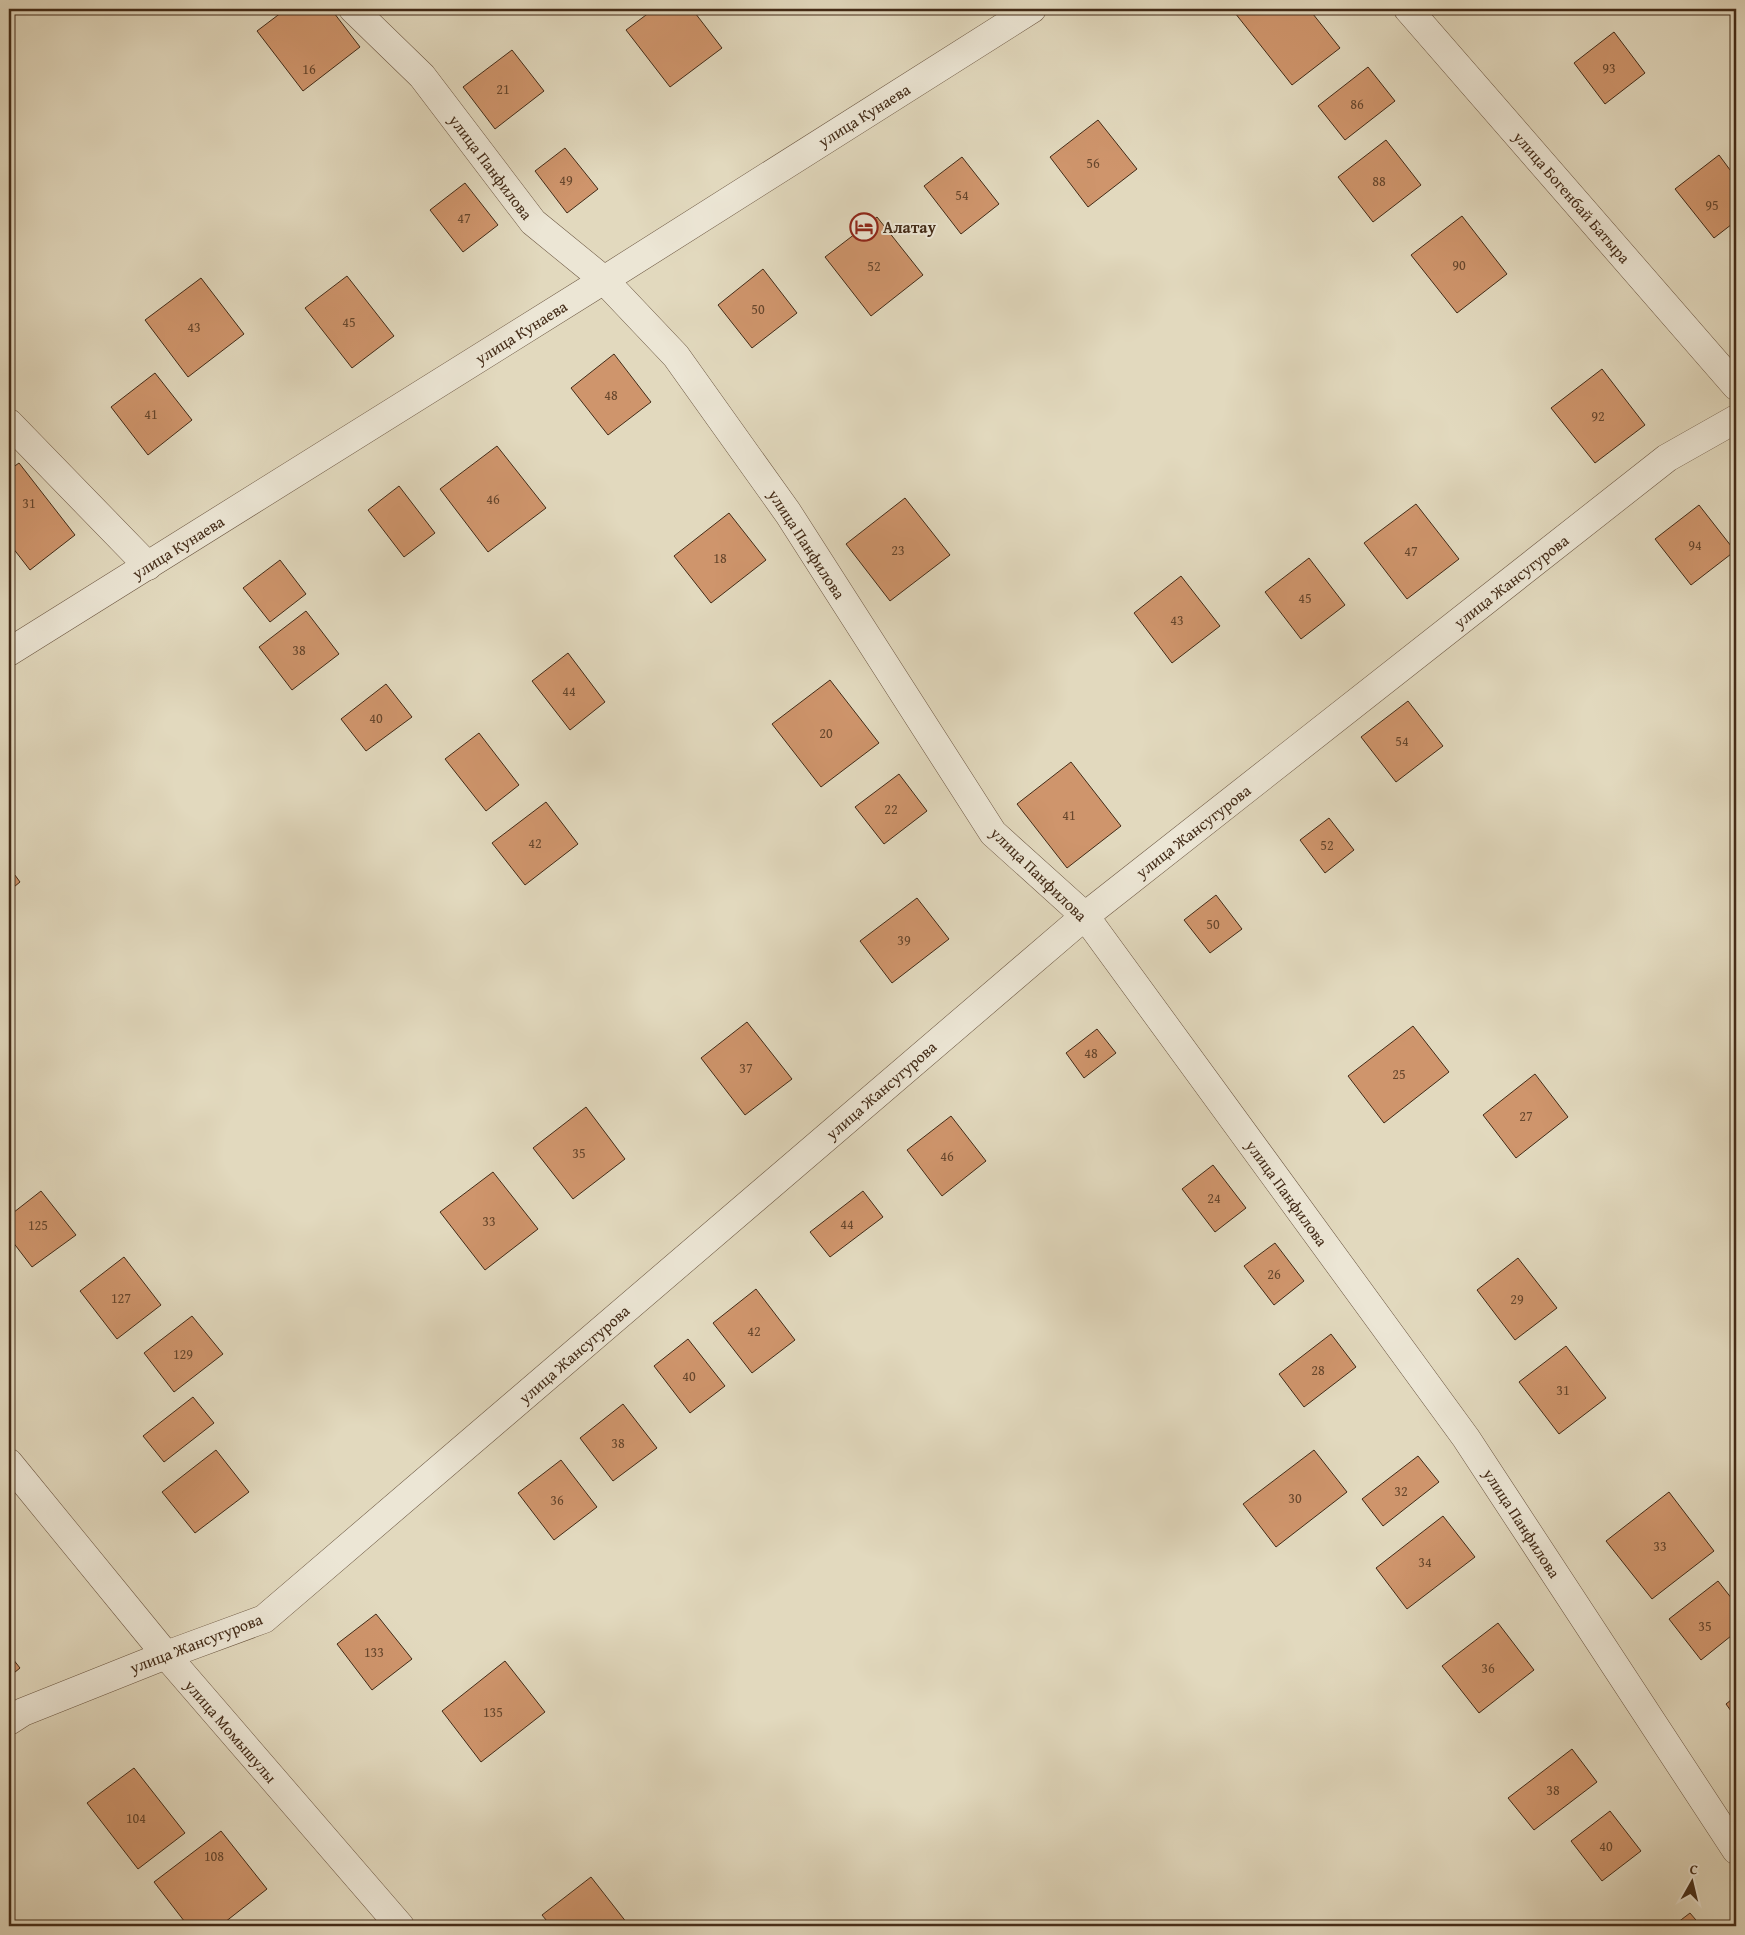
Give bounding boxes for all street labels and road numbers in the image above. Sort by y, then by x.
street label: улица Кунаева [812,77,915,153]
street label: улица Панфилова [443,108,539,225]
street label: улица Богенбай Батыра [1507,125,1636,269]
street label: улица Кунаева [469,294,572,370]
street label: улица Панфилова [762,484,852,604]
street label: улица Кунаева [126,509,229,585]
street label: улица Жансугурова [1448,528,1574,634]
street label: улица Жансугурова [1130,778,1256,884]
street label: улица Панфилова [984,821,1093,927]
street label: улица Жансугурова [819,1035,942,1146]
street label: улица Панфилова [1240,1134,1334,1252]
street label: улица Жансугурова [512,1299,635,1410]
street label: улица Панфилова [1477,1463,1567,1583]
street label: улица Жансугурова [125,1607,266,1680]
street label: улица Момышулы [179,1673,283,1788]

